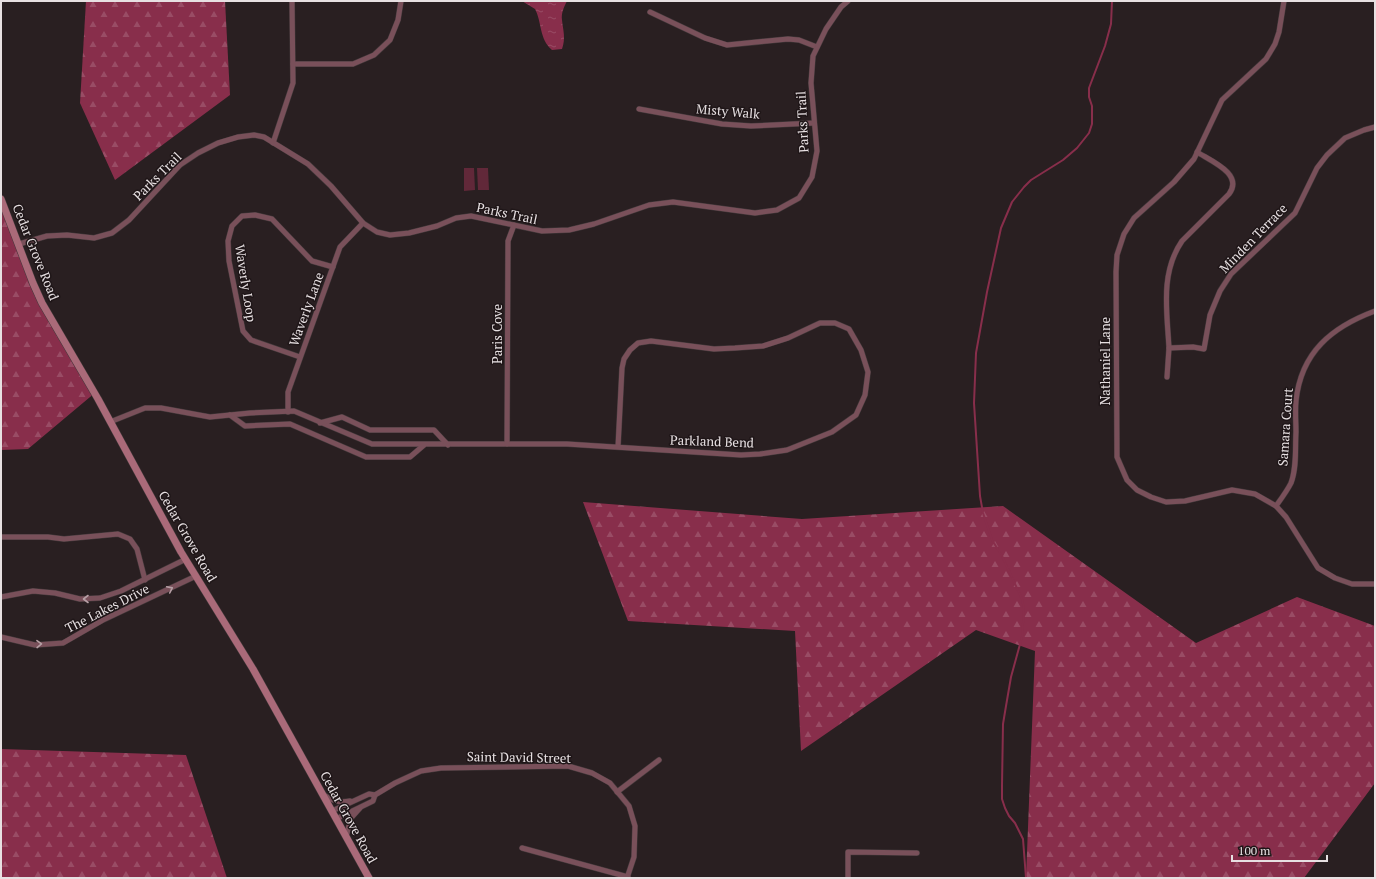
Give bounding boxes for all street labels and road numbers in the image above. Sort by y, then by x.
street label: Parks Trail [791,91,813,153]
street label: Misty Walk [695,99,761,123]
street label: Parks Trail [129,148,185,204]
street label: Parks Trail [475,198,539,228]
street label: Minden Terrace [1215,199,1291,277]
street label: Cedar Grove Road [8,201,64,303]
street label: Waverly Loop [231,243,261,323]
street label: Waverly Lane [284,270,328,348]
street label: Paris Cove [488,304,506,364]
street label: Nathaniel Lane [1096,317,1114,405]
street label: Samara Court [1273,387,1297,467]
street label: Parkland Bend [670,431,754,451]
street label: Cedar Grove Road [155,487,221,585]
street label: The Lakes Drive [62,579,152,637]
street label: Saint David Street [467,747,572,767]
street label: Cedar Grove Road [316,768,382,866]

